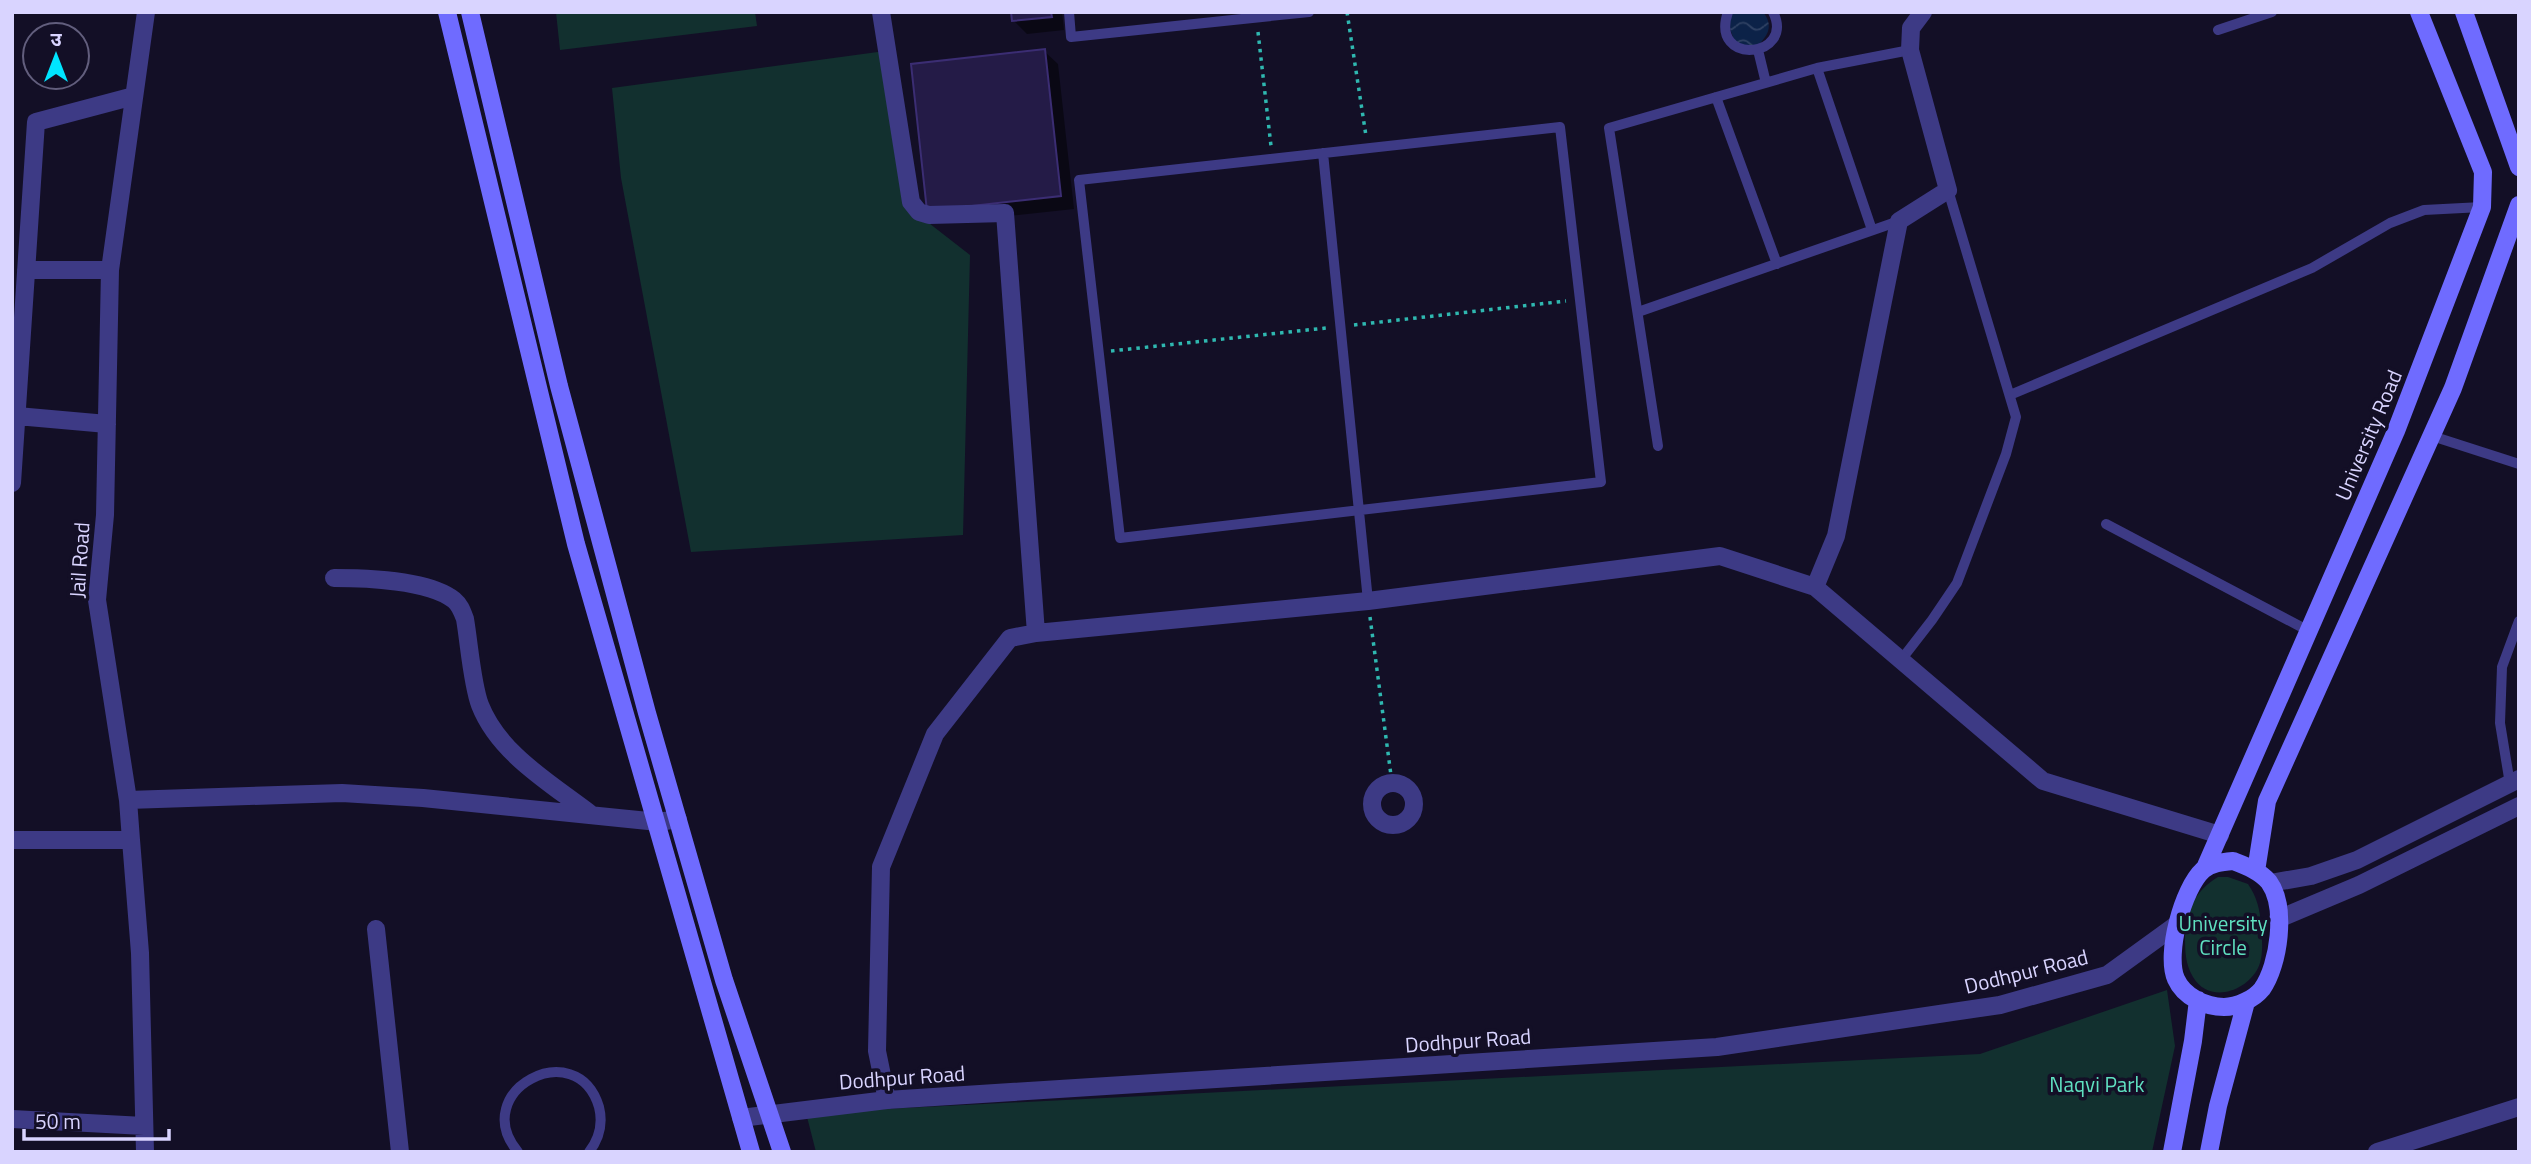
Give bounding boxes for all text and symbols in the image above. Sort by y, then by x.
north arrow [21,21,91,91]
text: उ [50,24,62,53]
street label: University Road [2326,365,2410,505]
street label: Jail Road [60,521,98,599]
park label: University Circle [2178,907,2268,963]
street label: Dodhpur Road [1961,940,2091,1002]
street label: Dodhpur Road [1404,1020,1532,1060]
street label: Dodhpur Road [838,1057,966,1097]
park label: Naqvi Park [2049,1068,2145,1100]
scale bar [24,1098,170,1142]
text: 50 m [35,1105,81,1137]

